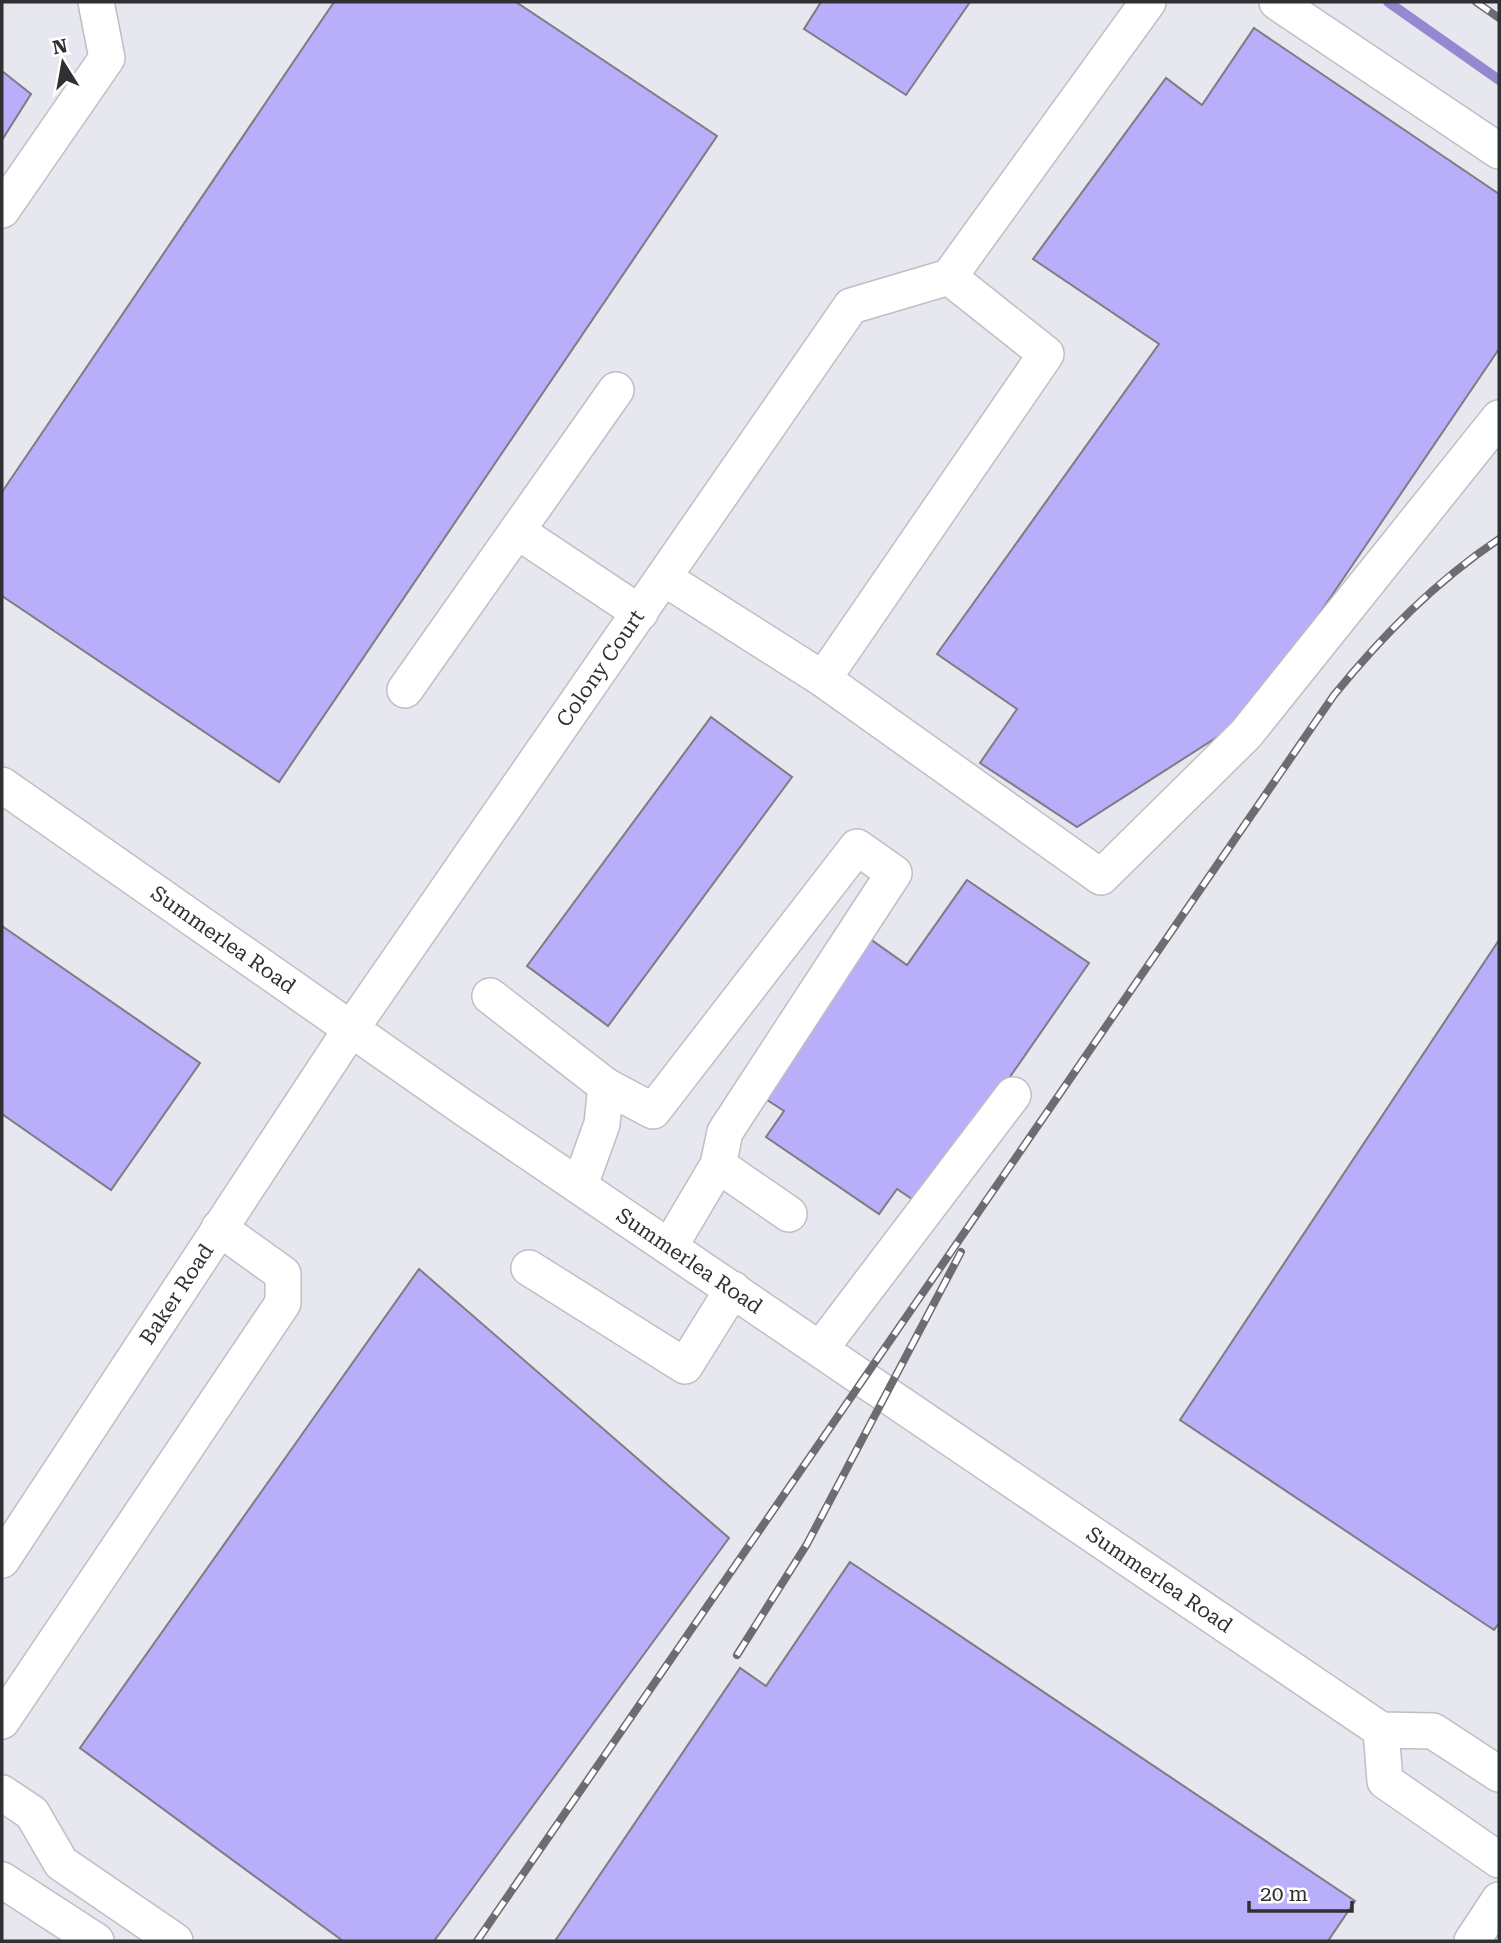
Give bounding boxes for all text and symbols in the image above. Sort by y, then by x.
north arrow [28,28,98,98]
text: N [50,34,70,59]
street label: Colony Court [552,605,649,731]
street label: Summerlea Road [146,881,301,999]
street label: Summerlea Road [612,1203,767,1319]
street label: Baker Road [135,1239,219,1349]
street label: Summerlea Road [1082,1522,1237,1638]
scale bar [1249,1870,1352,1914]
text: 20 m [1260,1882,1308,1906]

